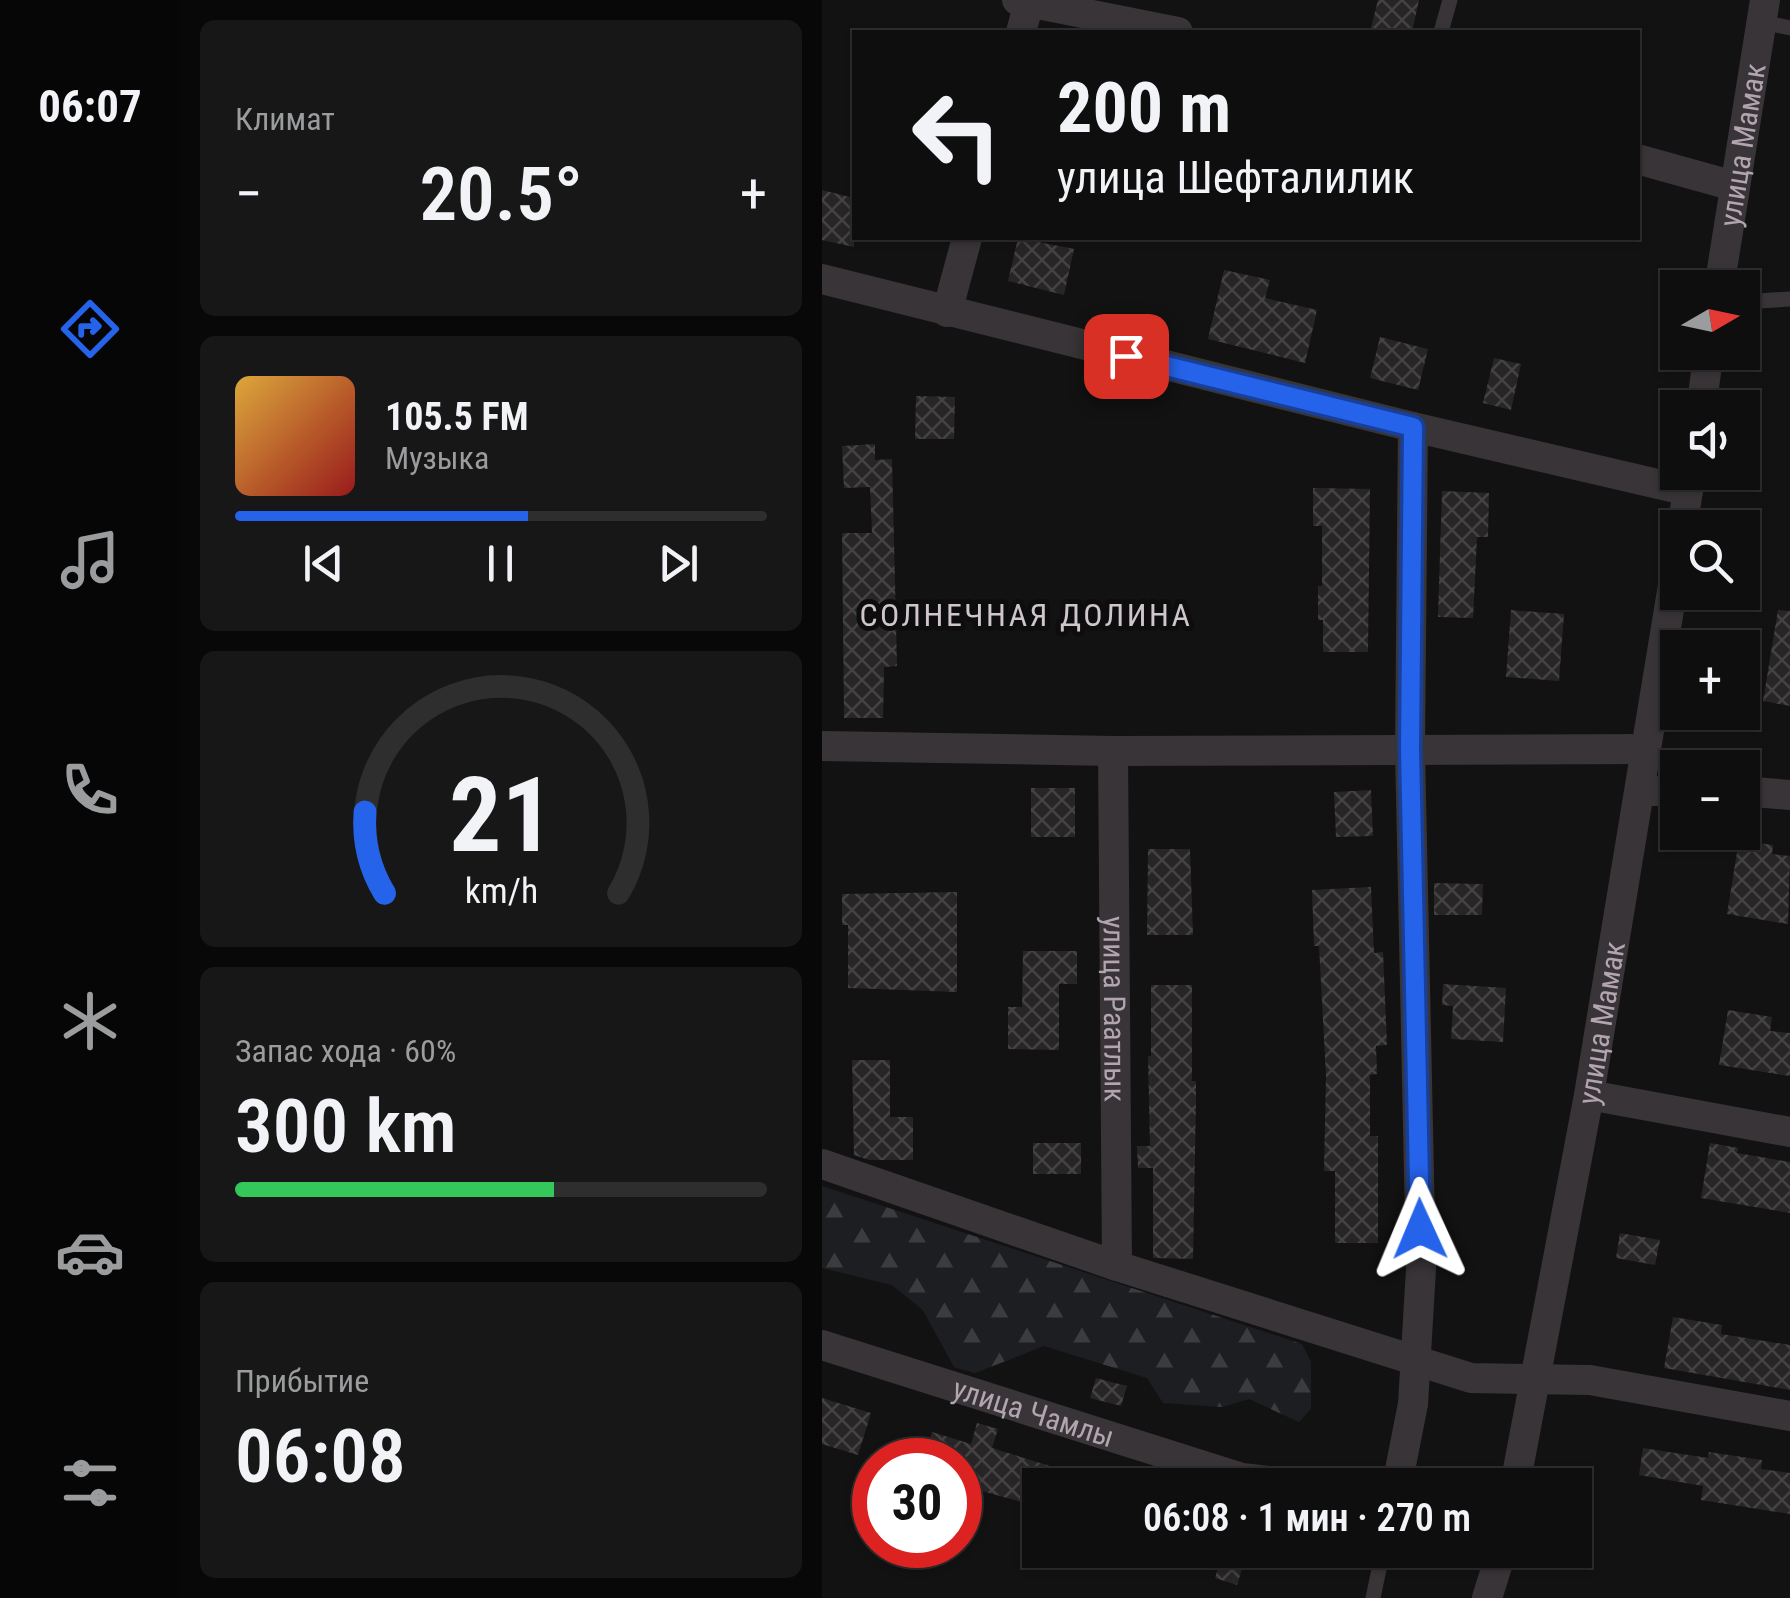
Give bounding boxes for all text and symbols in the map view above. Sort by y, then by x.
street label: улица Мамак [1712,61,1772,229]
text: 200 m [1057,67,1231,149]
icon: left [892,70,1022,200]
text: 06:07 [38,80,142,133]
text: Климат [235,100,335,138]
text: 20.5° [419,150,583,238]
text: улица Шефталилик [1057,151,1414,204]
text: − [235,162,263,226]
text: + [740,162,767,226]
north arrow [1660,270,1760,370]
map controls [1660,270,1760,850]
icon: directions [55,294,125,364]
pin [1084,314,1169,399]
icon: arrive [1099,329,1154,384]
button: sound [1660,390,1760,490]
text: 105.5 FM [385,395,529,439]
text: Музыка [385,439,489,477]
button: search [1660,510,1760,610]
icon: music [55,525,125,595]
icon: previous [296,536,351,591]
icon: pause [473,536,528,591]
icon: next [651,536,706,591]
district label: СОЛНЕЧНАЯ ДОЛИНА [859,596,1193,634]
button: + [1660,630,1760,730]
button: − [1660,750,1760,850]
icon: phone [55,755,125,825]
text: 21 [448,755,554,876]
text: km/h [464,870,538,912]
street label: улица Раатлык [1097,916,1133,1102]
street label: улица Мамак [1570,939,1632,1107]
icon: climate [55,986,125,1056]
text: Запас хода · 60% [235,1032,456,1070]
text: 300 km [235,1082,457,1170]
position arrow [1368,1177,1472,1281]
icon: car [55,1217,125,1287]
text: Прибытие [235,1362,369,1400]
street label: улица Чамлы [949,1370,1119,1454]
text: 06:08 [235,1412,406,1500]
speed limit sign: 30 [852,1438,982,1568]
icon: filters [55,1448,125,1518]
text: 06:08 · 1 мин · 270 m [1143,1496,1471,1540]

